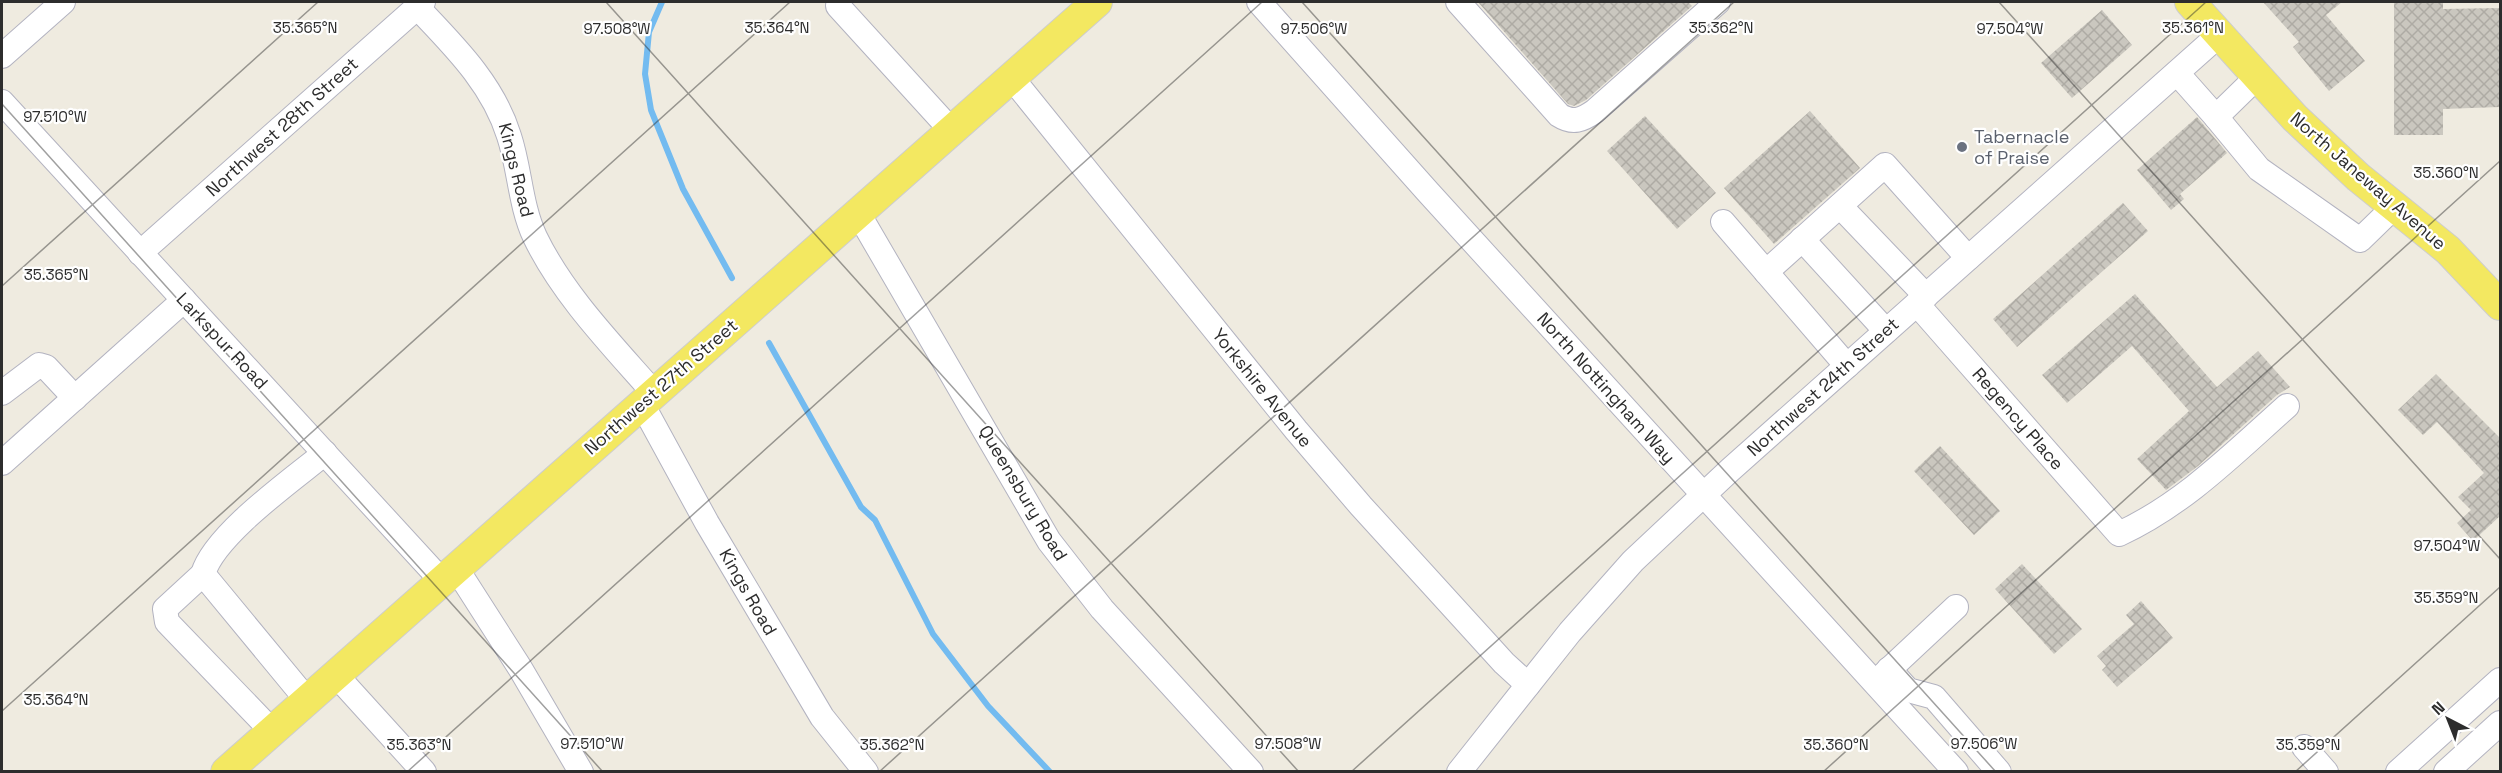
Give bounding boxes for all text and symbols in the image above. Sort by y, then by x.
text: 35.365°N [273,18,337,37]
text: 35.364°N [744,18,810,37]
text: 35.362°N [1689,18,1753,37]
text: 35.361°N [2162,18,2224,37]
text: 97.508°W [584,19,650,38]
text: 97.506°W [1281,19,1347,38]
text: 97.504°W [1977,19,2043,38]
street label: Northwest 28th Street [201,52,363,201]
text: 97.510°W [23,107,87,126]
street label: North Janeway Avenue [2286,107,2451,255]
street label: Kings Road [494,120,539,219]
place label: Tabernacle of Praise [1974,125,2069,169]
marker: Tabernacle of Praise [1955,140,1969,154]
text: 35.360°N [2413,163,2479,182]
text: 35.365°N [24,265,88,284]
street label: Larkspur Road [172,287,273,394]
street label: North Nottingham Way [1532,307,1680,468]
street label: Northwest 24th Street [1742,312,1903,461]
street label: Northwest 27th Street [579,314,742,460]
street label: Yorkshire Avenue [1207,323,1318,452]
street label: Regency Place [1968,363,2069,475]
street label: Queensbury Road [974,421,1073,565]
text: 97.504°W [2414,536,2480,555]
street label: Kings Road [714,544,782,639]
text: 35.359°N [2414,588,2478,607]
north arrow [2418,689,2478,749]
text: 35.364°N [23,690,89,709]
text: N [2427,697,2449,720]
text: 97.510°W [560,734,624,753]
text: 97.508°W [1255,734,1321,753]
text: 97.506°W [1951,734,2017,753]
text: 35.363°N [387,735,451,754]
text: 35.362°N [860,735,924,754]
text: 35.360°N [1803,735,1869,754]
text: 35.359°N [2276,735,2340,754]

